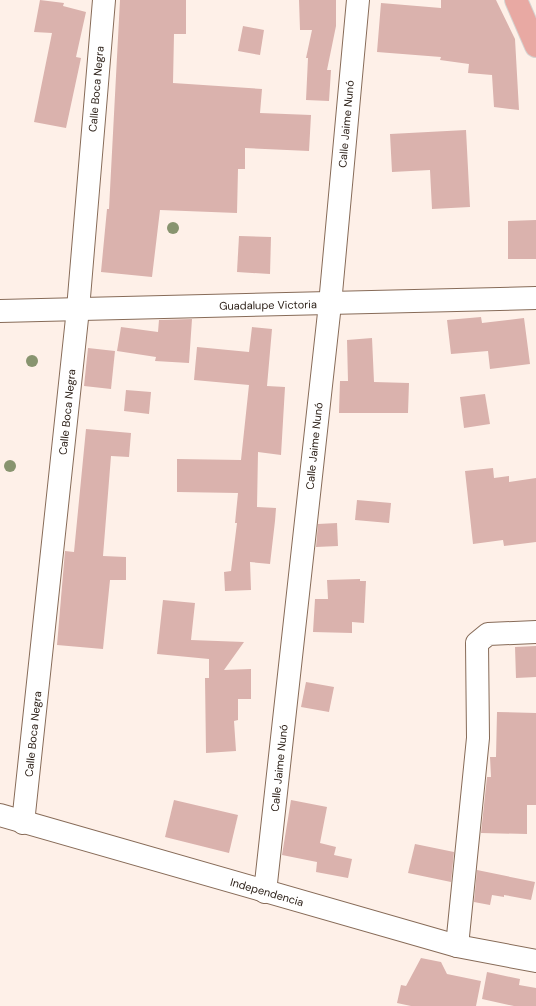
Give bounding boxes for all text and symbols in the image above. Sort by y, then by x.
street label: Calle Boca Negra [85,45,107,133]
street label: Calle Jaime Nunó [335,80,357,168]
street label: Guadalupe Victoria [219,297,317,313]
street label: Calle Boca Negra [56,368,78,456]
street label: Calle Jaime Nunó [302,402,326,490]
street label: Calle Boca Negra [22,690,44,778]
street label: Calle Jaime Nunó [267,724,291,812]
street label: Independencia [229,875,305,909]

